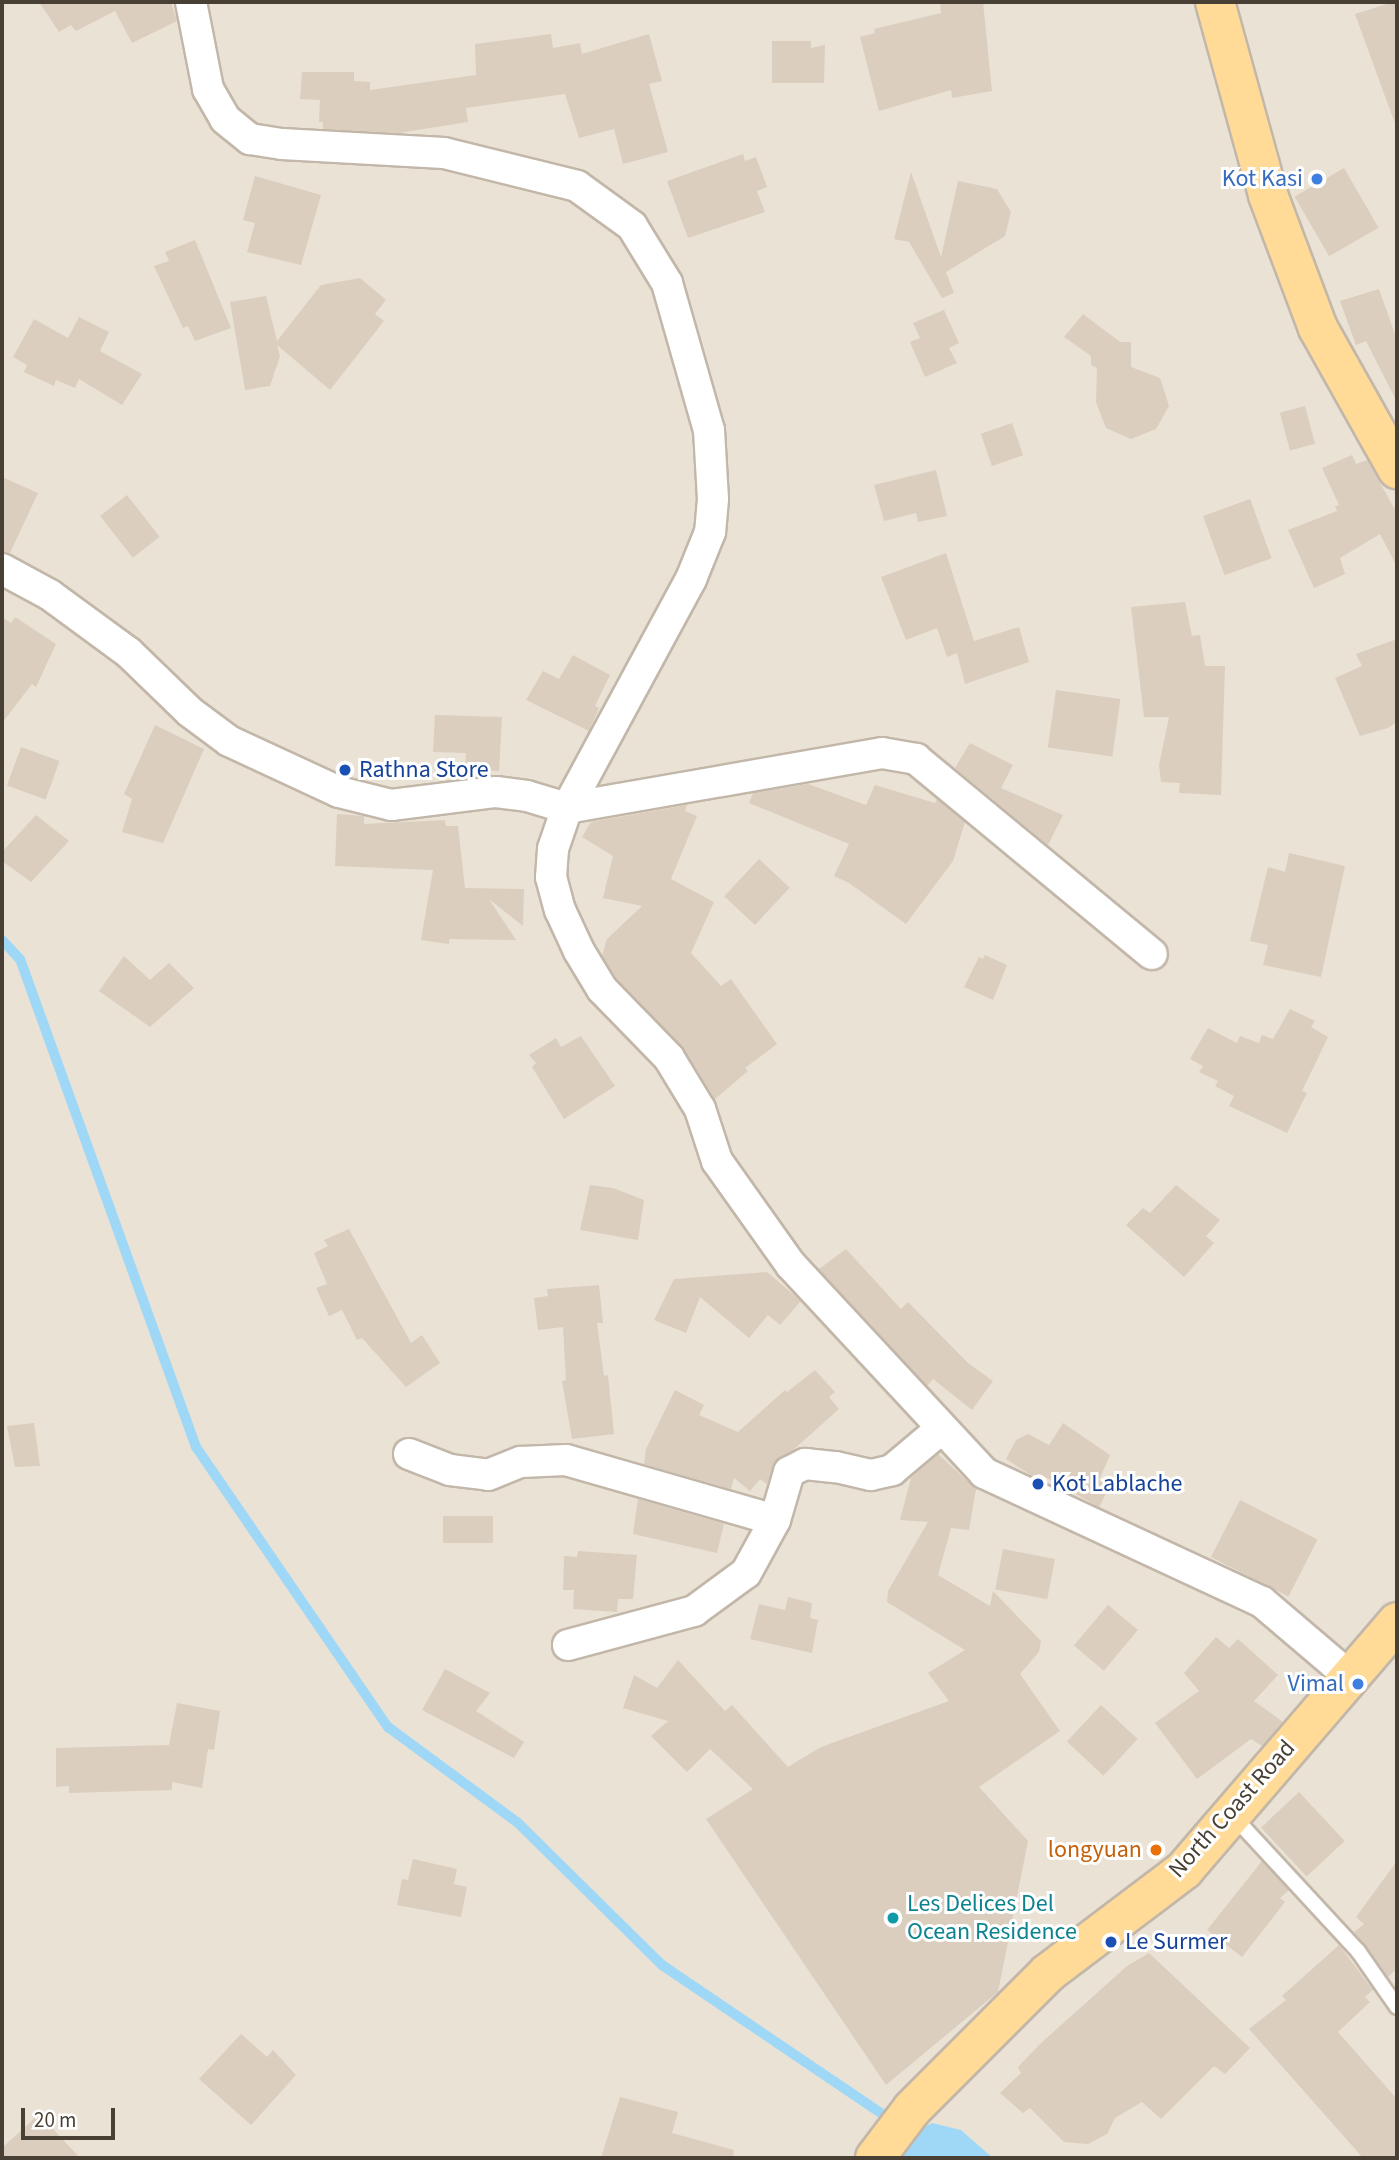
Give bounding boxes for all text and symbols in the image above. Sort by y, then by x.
place label: Kot Kasi [1222,165,1303,193]
marker: Kot Kasi [1309,171,1325,187]
place label: Rathna Store [359,756,489,784]
marker: Rathna Store [337,762,353,778]
place label: Kot Lablache [1052,1470,1182,1498]
marker: Kot Lablache [1030,1476,1046,1492]
place label: Vimal [1288,1670,1344,1698]
marker: Vimal [1350,1676,1366,1692]
street label: North Coast Road [1163,1734,1301,1884]
place label: longyuan [1048,1836,1142,1864]
marker: longyuan [1148,1842,1164,1858]
place label: Les Delices Del Ocean Residence [907,1890,1077,1946]
marker: Les Delices Del Ocean Residence [885,1910,901,1926]
place label: Le Surmer [1125,1928,1227,1956]
marker: Le Surmer [1103,1934,1119,1950]
scale bar [24,2094,119,2138]
text: 20 m [34,2105,76,2135]

